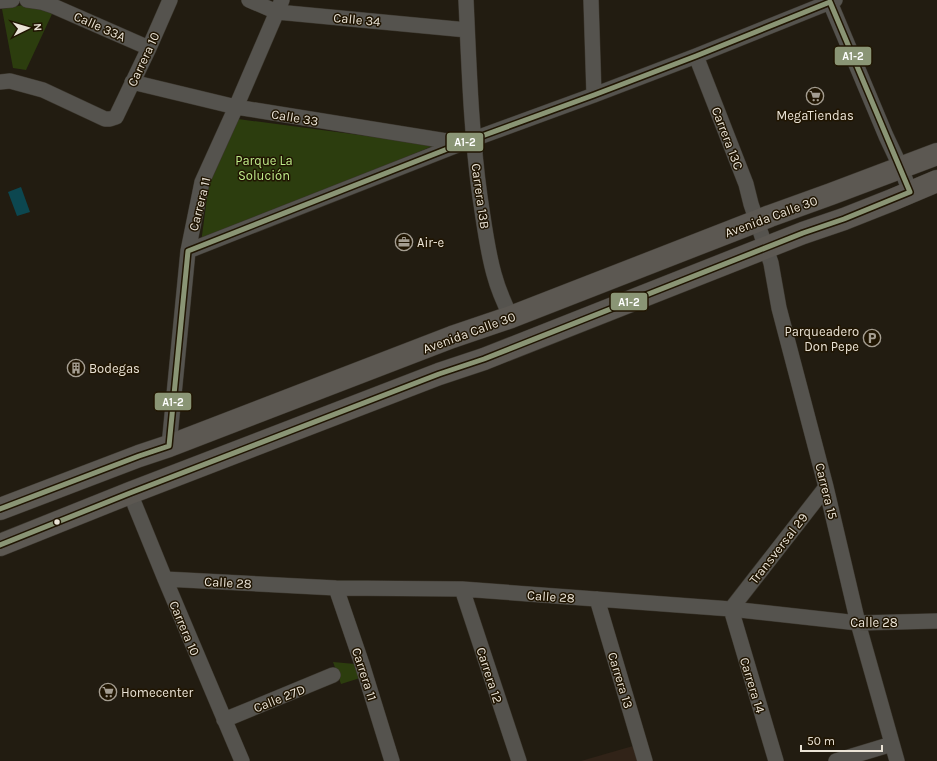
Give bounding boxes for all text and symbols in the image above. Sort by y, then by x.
north arrow [8,8,48,48]
street label: Calle 33A [72,8,128,45]
street label: Calle 34 [333,10,381,29]
text: N [31,23,44,32]
street label: Carrera 10 [124,29,163,89]
line badge: A1-2 [834,46,872,66]
text: A1-2 [842,50,864,63]
supermarket icon: MegaTiendas [805,86,825,106]
street label: Carrera 13C [709,105,746,172]
street label: Calle 33 [270,106,320,129]
place label: MegaTiendas [776,108,854,123]
line badge: A1-2 [446,132,484,152]
text: A1-2 [454,136,476,149]
park label: Parque La Solución [235,153,293,183]
street label: Carrera 13B [468,162,493,230]
street label: Carrera 11 [186,176,213,232]
street label: Avenida Calle 30 [723,193,820,240]
office icon: Air-e [394,232,414,252]
place label: Air-e [417,235,445,250]
line badge: A1-2 [610,292,648,311]
text: A1-2 [618,296,640,309]
street label: Avenida Calle 30 [421,309,518,356]
place label: Parqueadero Don Pepe [784,324,859,354]
parking icon: Parqueadero Don Pepe [862,328,882,348]
building icon: Bodegas [66,358,86,378]
place label: Bodegas [89,361,140,376]
line badge: A1-2 [154,392,192,411]
text: A1-2 [162,396,184,409]
street label: Carrera 15 [812,461,841,521]
street label: Transversal 29 [746,510,811,587]
unlabelled marker [52,517,62,527]
street label: Calle 28 [204,574,252,591]
street label: Calle 28 [527,587,575,606]
street label: Carrera 10 [166,598,203,658]
street label: Calle 28 [850,615,898,630]
street label: Carrera 12 [473,645,506,705]
street label: Carrera 11 [349,646,380,703]
street label: Carrera 13 [605,650,636,710]
street label: Carrera 14 [737,655,768,715]
street label: Calle 27D [251,681,307,716]
supermarket icon: Homecenter [98,682,118,702]
place label: Homecenter [121,685,193,700]
scale bar [801,727,882,753]
text: 50 m [807,734,835,748]

